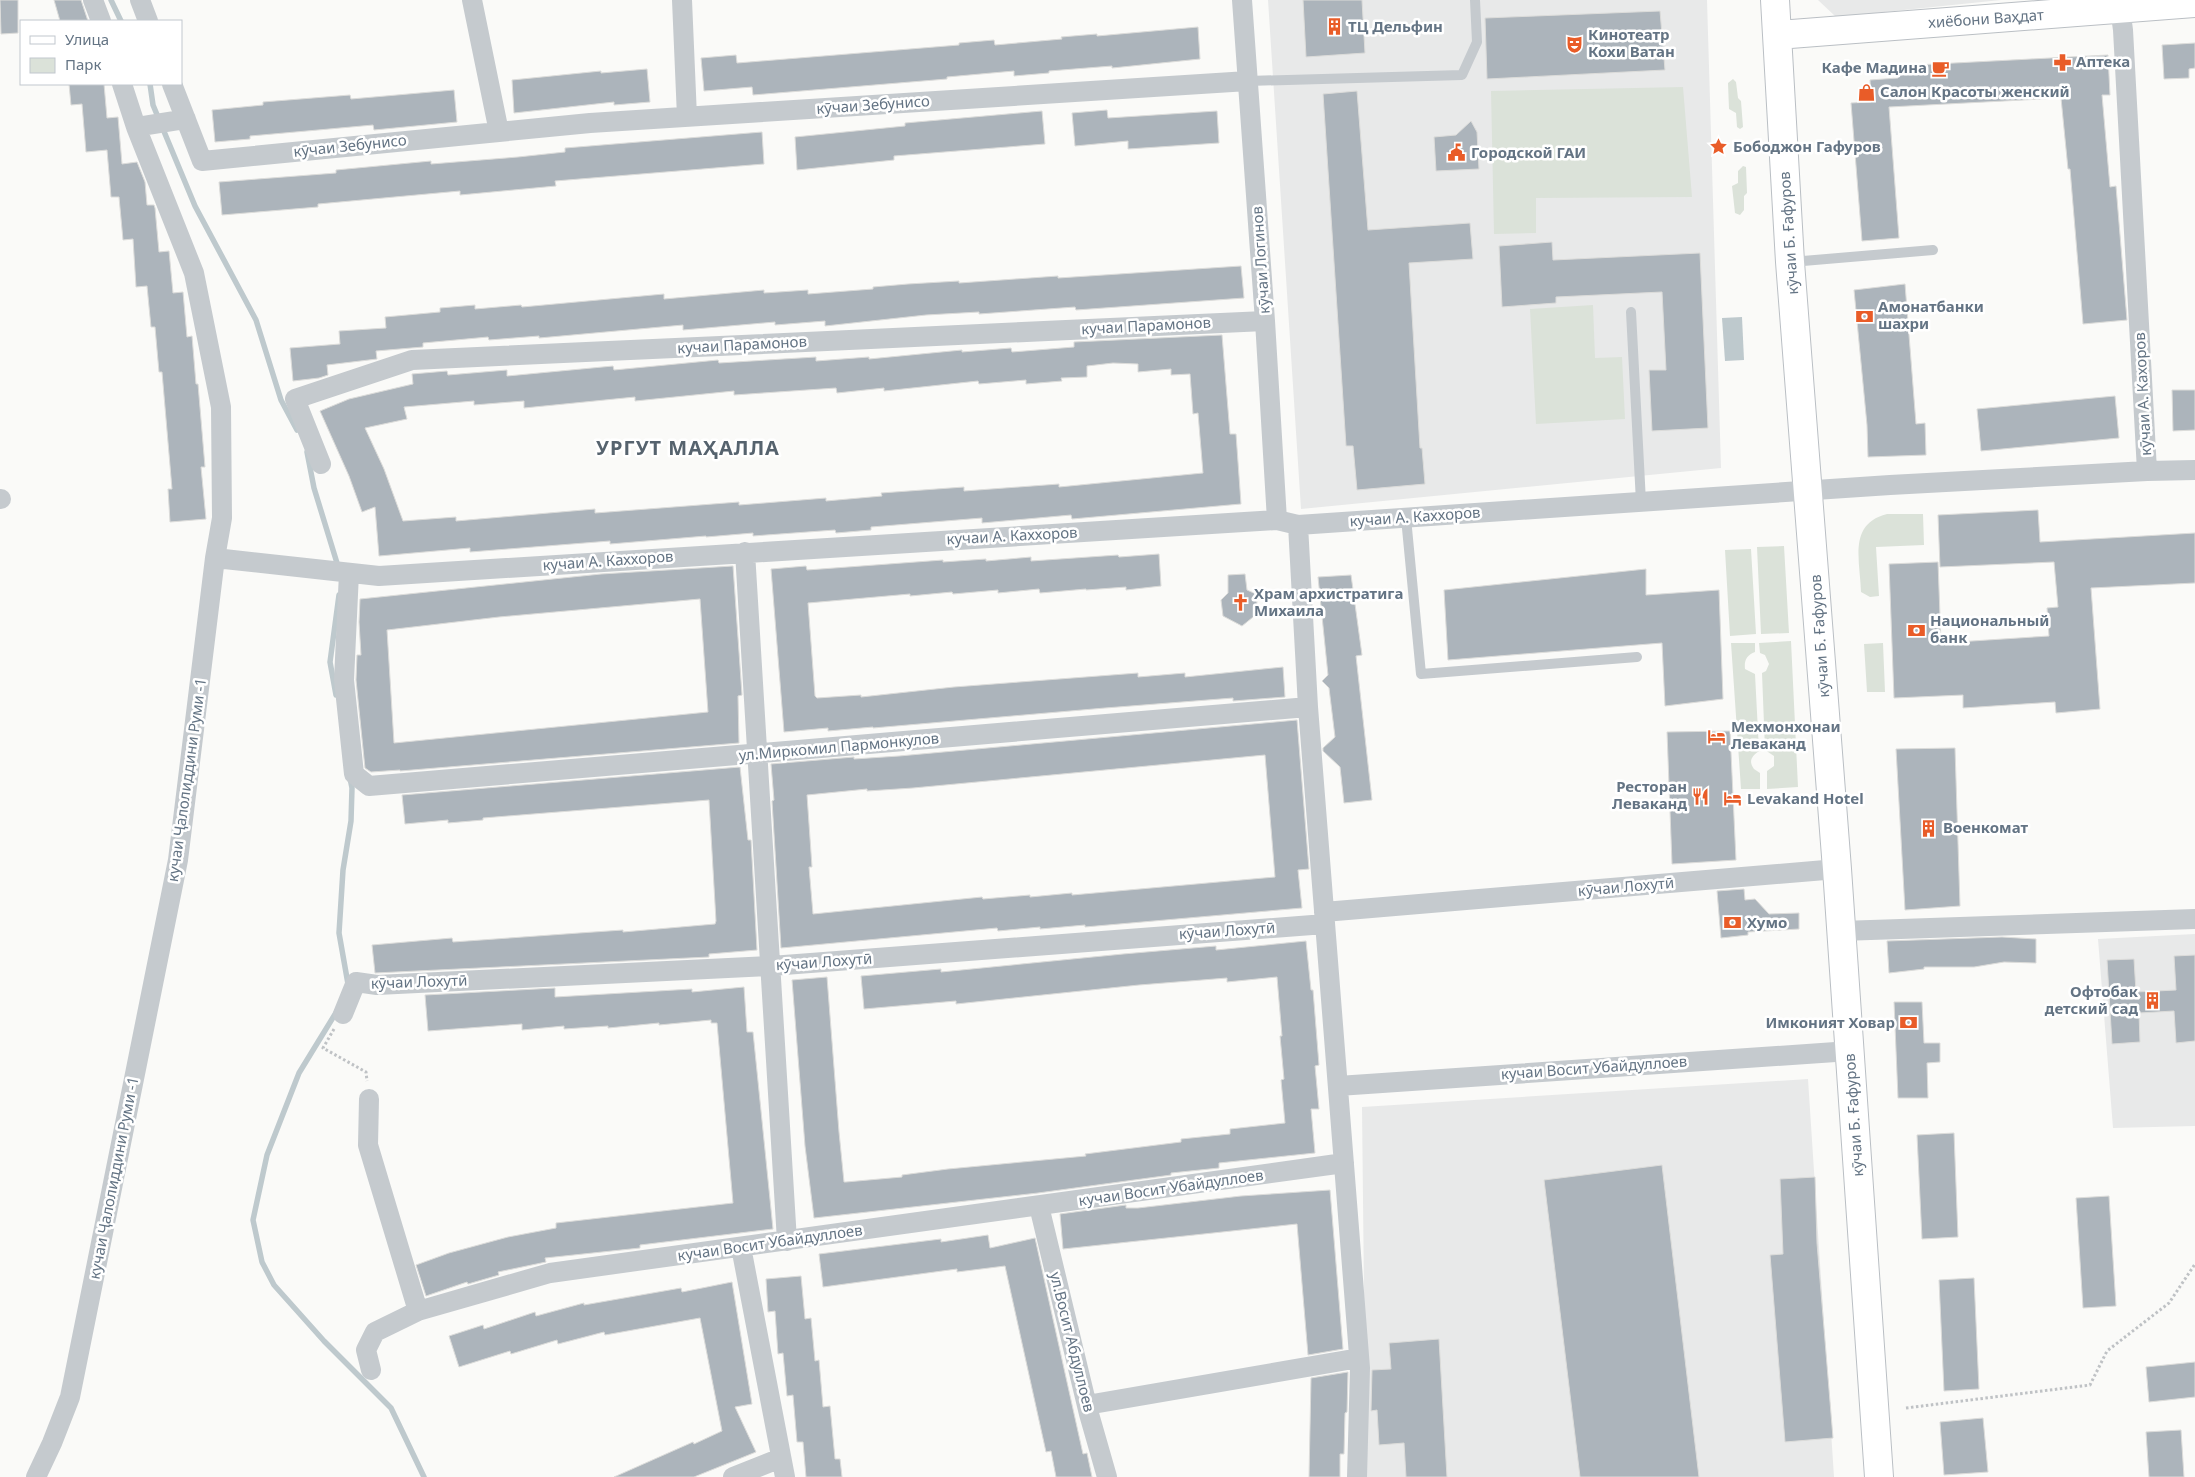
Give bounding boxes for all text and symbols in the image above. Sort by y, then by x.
street label: хиёбони Ваҳдат [1927,4,2044,32]
place label: ТЦ Дельфин [1348,16,1443,36]
building icon: ТЦ Дельфин [1324,17,1344,37]
legend [20,20,182,85]
place label: Кинотеатр Кохи Ватан [1588,24,1675,61]
text: Улица [65,29,109,49]
theatre icon: Кинотеатр Кохи Ватан [1564,34,1584,54]
place label: Аптека [2076,51,2130,71]
pharmacy icon: Аптека [2052,52,2072,72]
text: Парк [65,54,101,74]
place label: Кафе Мадина [1821,57,1927,77]
cafe icon: Кафе Мадина [1931,58,1951,78]
place label: Салон Красоты женский [1880,81,2070,101]
shop icon: Салон Красоты женский [1856,82,1876,102]
street label: кӯчаи Зебунисо [816,90,930,118]
street label: кӯчаи Зебунисо [292,129,408,161]
place label: Бободжон Гафуров [1733,136,1881,156]
place icon: Бободжон Гафуров [1709,137,1729,157]
place label: Городской ГАИ [1471,142,1586,162]
public building icon: Городской ГАИ [1447,143,1467,163]
street label: кӯчаи Б. Ғафуров [1774,171,1802,295]
street label: кӯчаи Логинов [1246,206,1274,315]
place label: Амонатбанки шахри [1878,296,1984,333]
bank icon: Амонатбанки шахри [1854,306,1874,326]
street label: кучаи Парамонов [1081,312,1211,338]
street label: кучаи Парамонов [677,331,807,357]
street label: кӯчаи А. Кахоров [2129,332,2155,456]
district label: УРГУТ МАҲАЛЛА [596,434,780,461]
street label: кучаи А. Каххоров [1349,501,1481,531]
street label: кучаи А. Каххоров [946,522,1078,548]
street label: кучаи А. Каххоров [542,545,674,575]
street label: кӯчаи Б. Ғафуров [1805,574,1833,698]
place label: Храм архистратига Михаила [1254,583,1403,620]
church icon: Храм архистратига Михаила [1230,593,1250,613]
place label: Национальный банк [1930,610,2049,647]
bank icon: Национальный банк [1906,620,1926,640]
street label: кучаи Ҷалолиддини Руми -1 [162,677,210,883]
place label: Мехмонхонаи Леваканд [1731,716,1841,753]
hotel icon: Мехмонхонаи Леваканд [1707,726,1727,746]
street label: ул.Миркомил Пармонкулов [738,727,940,765]
place label: Ресторан Леваканд [1612,776,1687,813]
restaurant icon: Ресторан Леваканд [1691,786,1711,806]
place label: Levakand Hotel [1747,788,1864,808]
hotel icon: Levakand Hotel [1723,789,1743,809]
place label: Военкомат [1943,817,2028,837]
building icon: Военкомат [1919,818,1939,838]
street label: кӯчаи Лохутӣ [1577,872,1675,900]
place label: Хумо [1747,912,1787,932]
bank icon: Хумо [1723,913,1743,933]
street label: кӯчаи Лохутӣ [1178,917,1276,943]
street label: кӯчаи Лохутӣ [775,948,873,974]
street label: кӯчаи Лохутӣ [370,969,468,993]
place label: Офтобак детский сад [2045,981,2139,1018]
building icon: Офтобак детский сад [2142,991,2162,1011]
place label: Имконият Ховар [1765,1012,1895,1032]
bank icon: Имконият Ховар [1899,1013,1919,1033]
street label: кучаи Восит Убайдуллоев [1500,1051,1688,1083]
street label: кӯчаи Б. Ғафуров [1839,1053,1867,1177]
street label: кучаи Ҷалолиддини Руми -1 [84,1075,142,1281]
street label: кучаи Восит Убайдуллоев [1077,1164,1265,1210]
street label: кучаи Восит Убайдуллоев [676,1219,864,1265]
street label: ул.Восит Абдуллоев [1046,1270,1100,1414]

